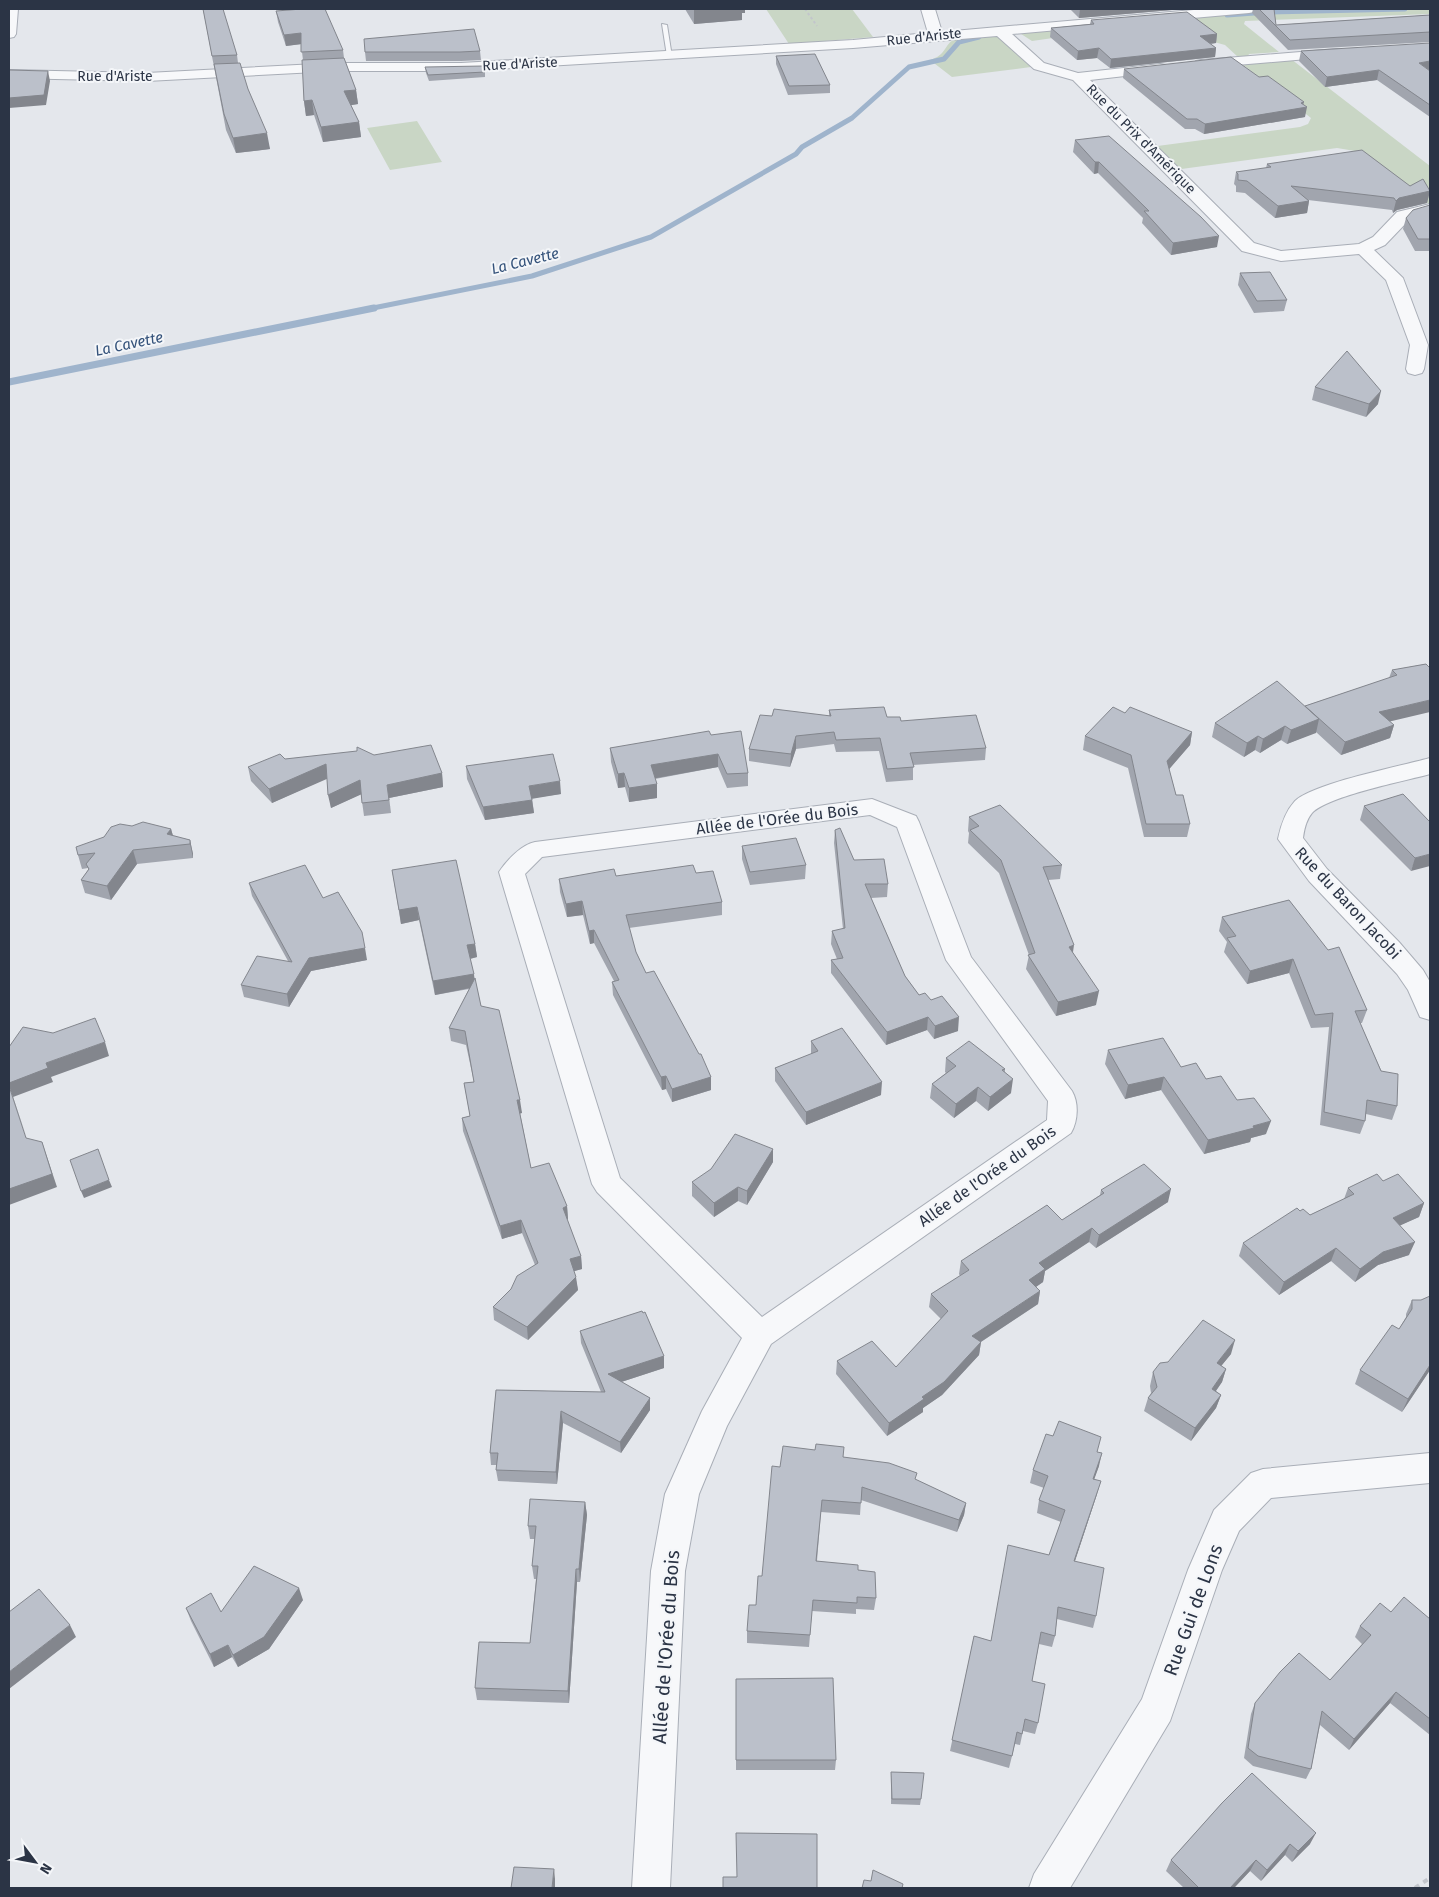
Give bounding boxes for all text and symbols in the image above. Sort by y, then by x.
street label: Rue d'Ariste [886,25,962,49]
street label: Rue d'Ariste [482,54,558,74]
street label: Rue d'Ariste [77,68,153,85]
street label: Rue du Prix d'Amérique [1083,81,1199,197]
water label: La Cavette [489,244,561,278]
water label: La Cavette [93,328,165,360]
street label: Allée de l'Orée du Bois [695,800,859,838]
street label: Rue du Baron Jacobi [1291,843,1405,963]
street label: Allée de l'Orée du Bois [915,1121,1059,1231]
street label: Rue Gui de Lons [1159,1541,1227,1679]
street label: Allée de l'Orée du Bois [648,1549,684,1744]
north arrow [10,1837,60,1887]
text: N [36,1860,55,1877]

